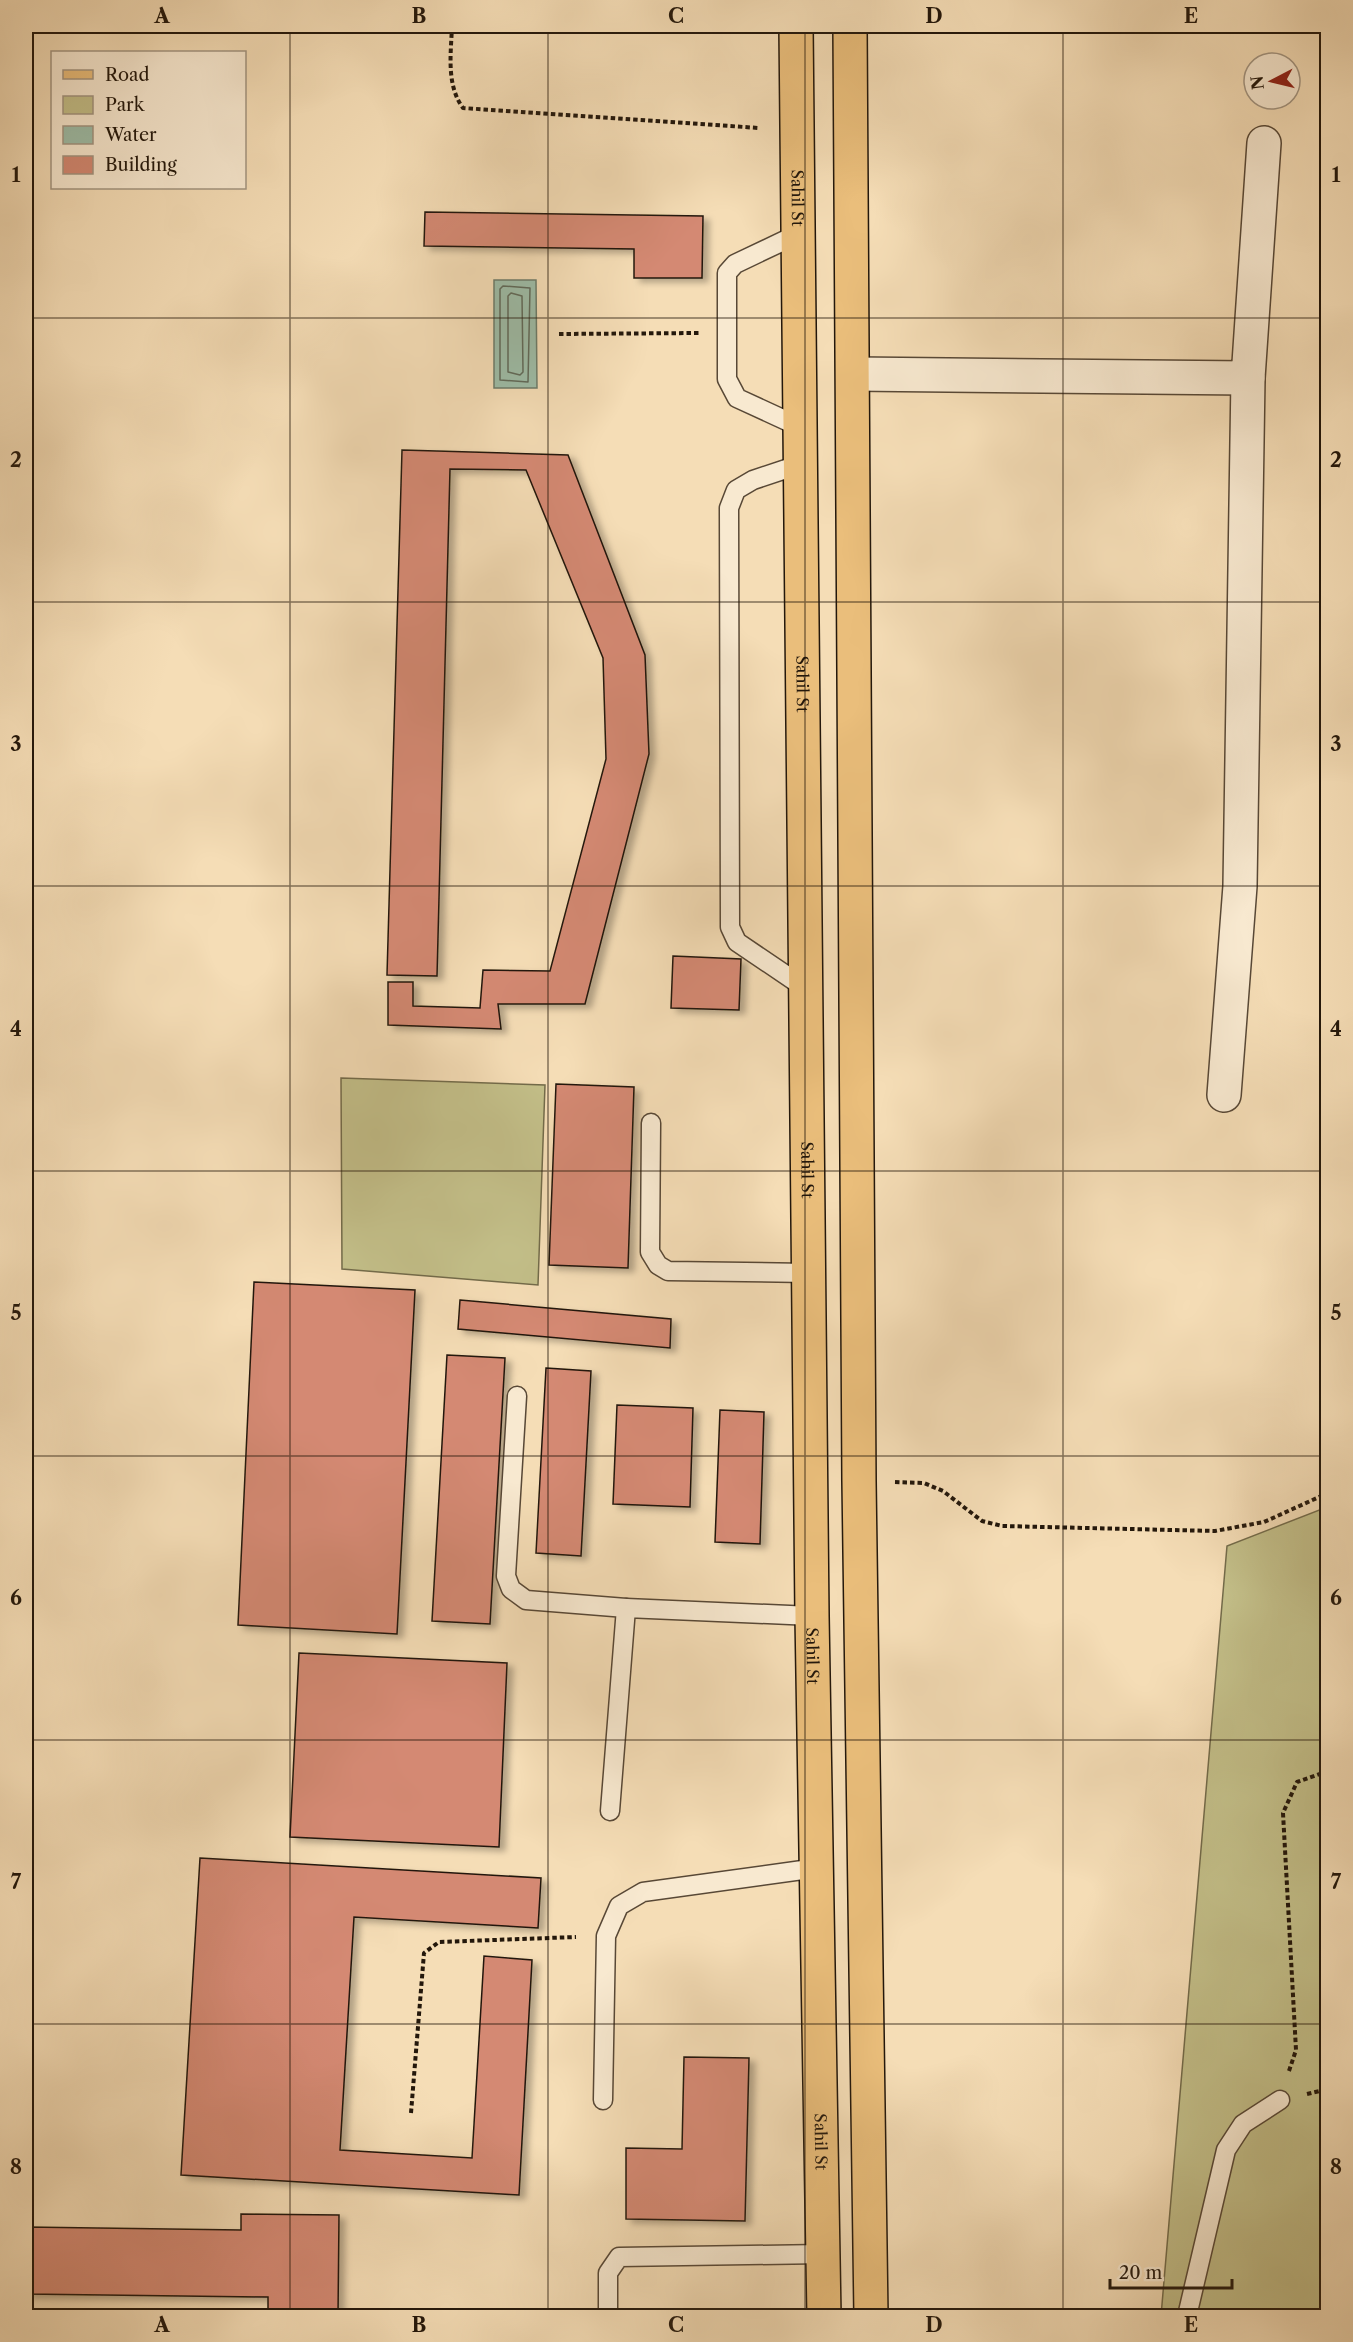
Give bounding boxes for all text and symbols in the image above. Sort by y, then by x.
text: A [153,4,170,28]
text: B [412,4,427,28]
text: C [668,4,684,28]
text: D [925,4,943,28]
text: E [1184,4,1198,28]
legend [51,51,246,189]
north arrow [1242,51,1302,111]
text: Road [105,64,150,86]
text: N [1246,75,1268,91]
text: Park [105,94,146,116]
text: Water [104,124,157,146]
text: Building [105,154,177,176]
text: 1 [12,163,21,187]
text: 1 [1332,163,1341,187]
street label: Sahil St [787,169,808,227]
text: 2 [10,448,22,472]
text: 2 [1330,448,1342,472]
street label: Sahil St [792,655,813,713]
text: 3 [10,732,22,756]
text: 3 [1330,732,1342,756]
text: 4 [10,1017,22,1041]
text: 4 [1330,1017,1342,1041]
street label: Sahil St [797,1141,818,1199]
text: 5 [10,1301,22,1325]
text: 5 [1330,1301,1342,1325]
text: 6 [10,1586,22,1610]
text: 6 [1330,1586,1342,1610]
street label: Sahil St [802,1627,823,1685]
text: 7 [11,1870,22,1894]
text: 7 [1331,1870,1342,1894]
street label: Sahil St [811,2113,832,2171]
text: 8 [10,2155,22,2179]
text: 8 [1330,2155,1342,2179]
scale bar [1110,2252,1232,2290]
text: 20 m [1119,2262,1163,2284]
text: A [153,2313,170,2337]
text: B [412,2313,427,2337]
text: C [668,2313,684,2337]
text: D [925,2313,943,2337]
text: E [1184,2313,1198,2337]

